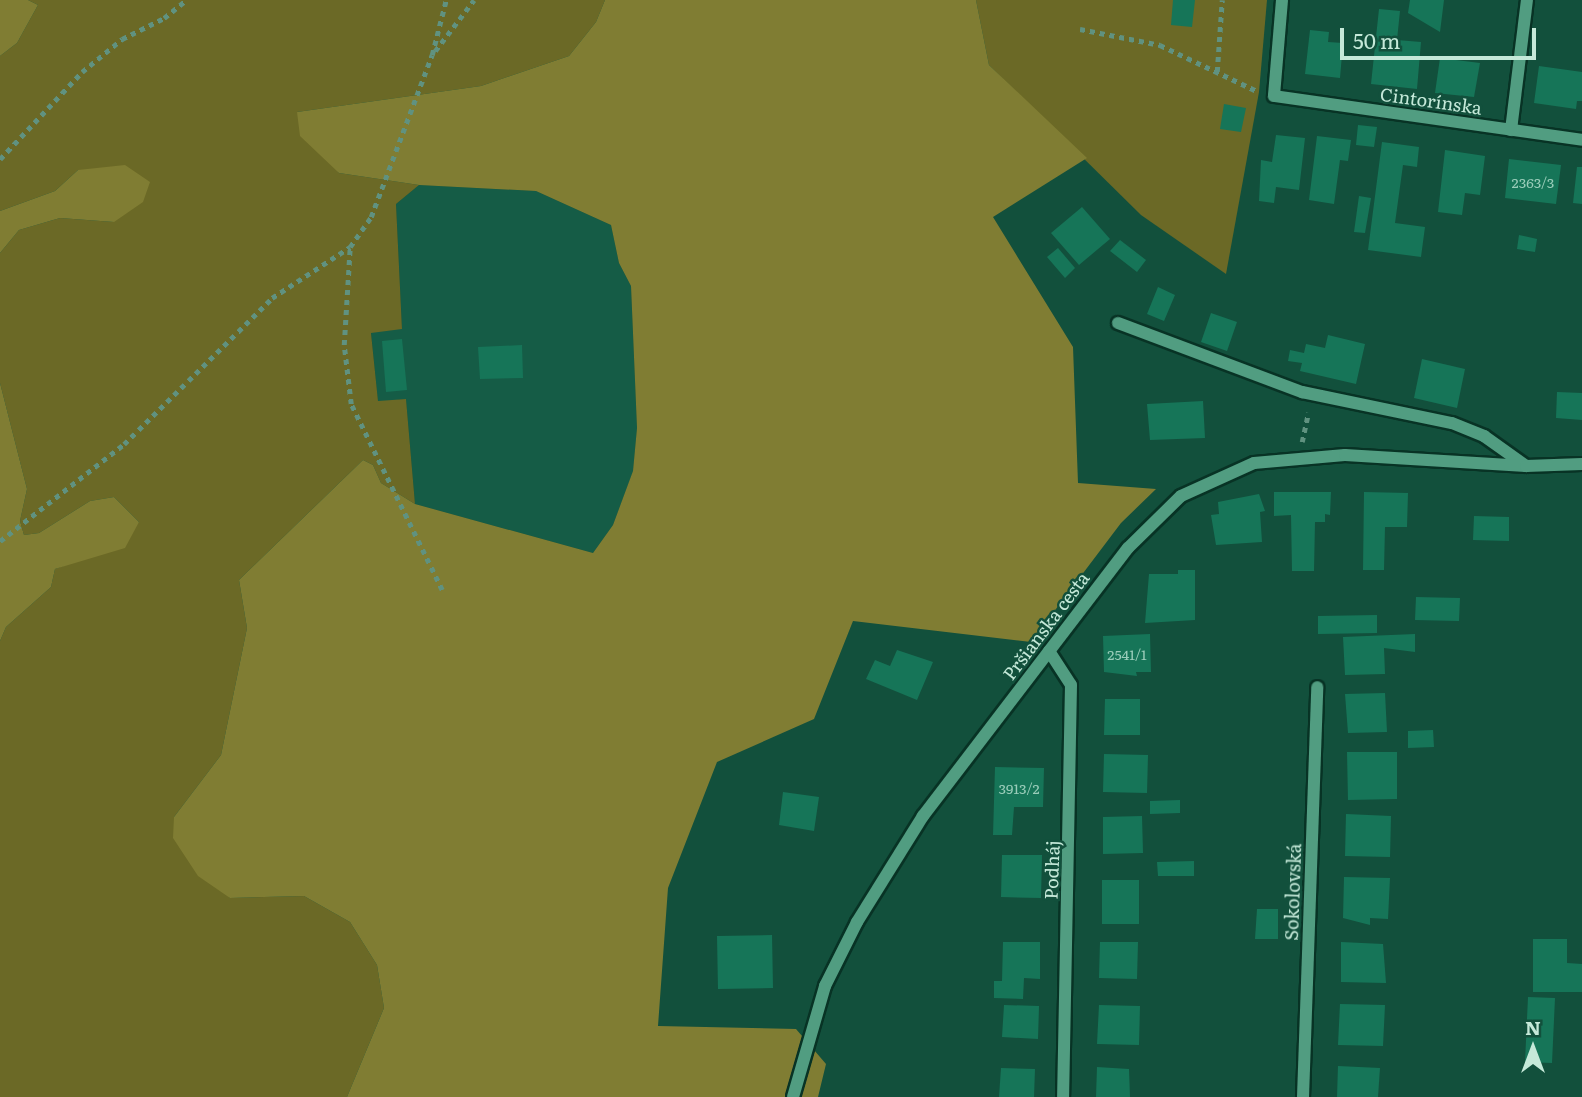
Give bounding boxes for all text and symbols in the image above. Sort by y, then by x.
scale bar [1344,14,1540,58]
text: 50 m [1353,24,1400,55]
street label: Cintorínska [1379,83,1483,119]
house number: 2363/3 [1512,174,1554,190]
street label: Pršianska cesta [998,568,1094,684]
house number: 2541/1 [1107,646,1147,662]
house number: 3913/2 [998,780,1040,796]
street label: Podháj [1040,840,1064,900]
street label: Sokolovská [1281,843,1305,941]
north arrow [1498,1013,1568,1083]
text: N [1525,1013,1541,1041]

